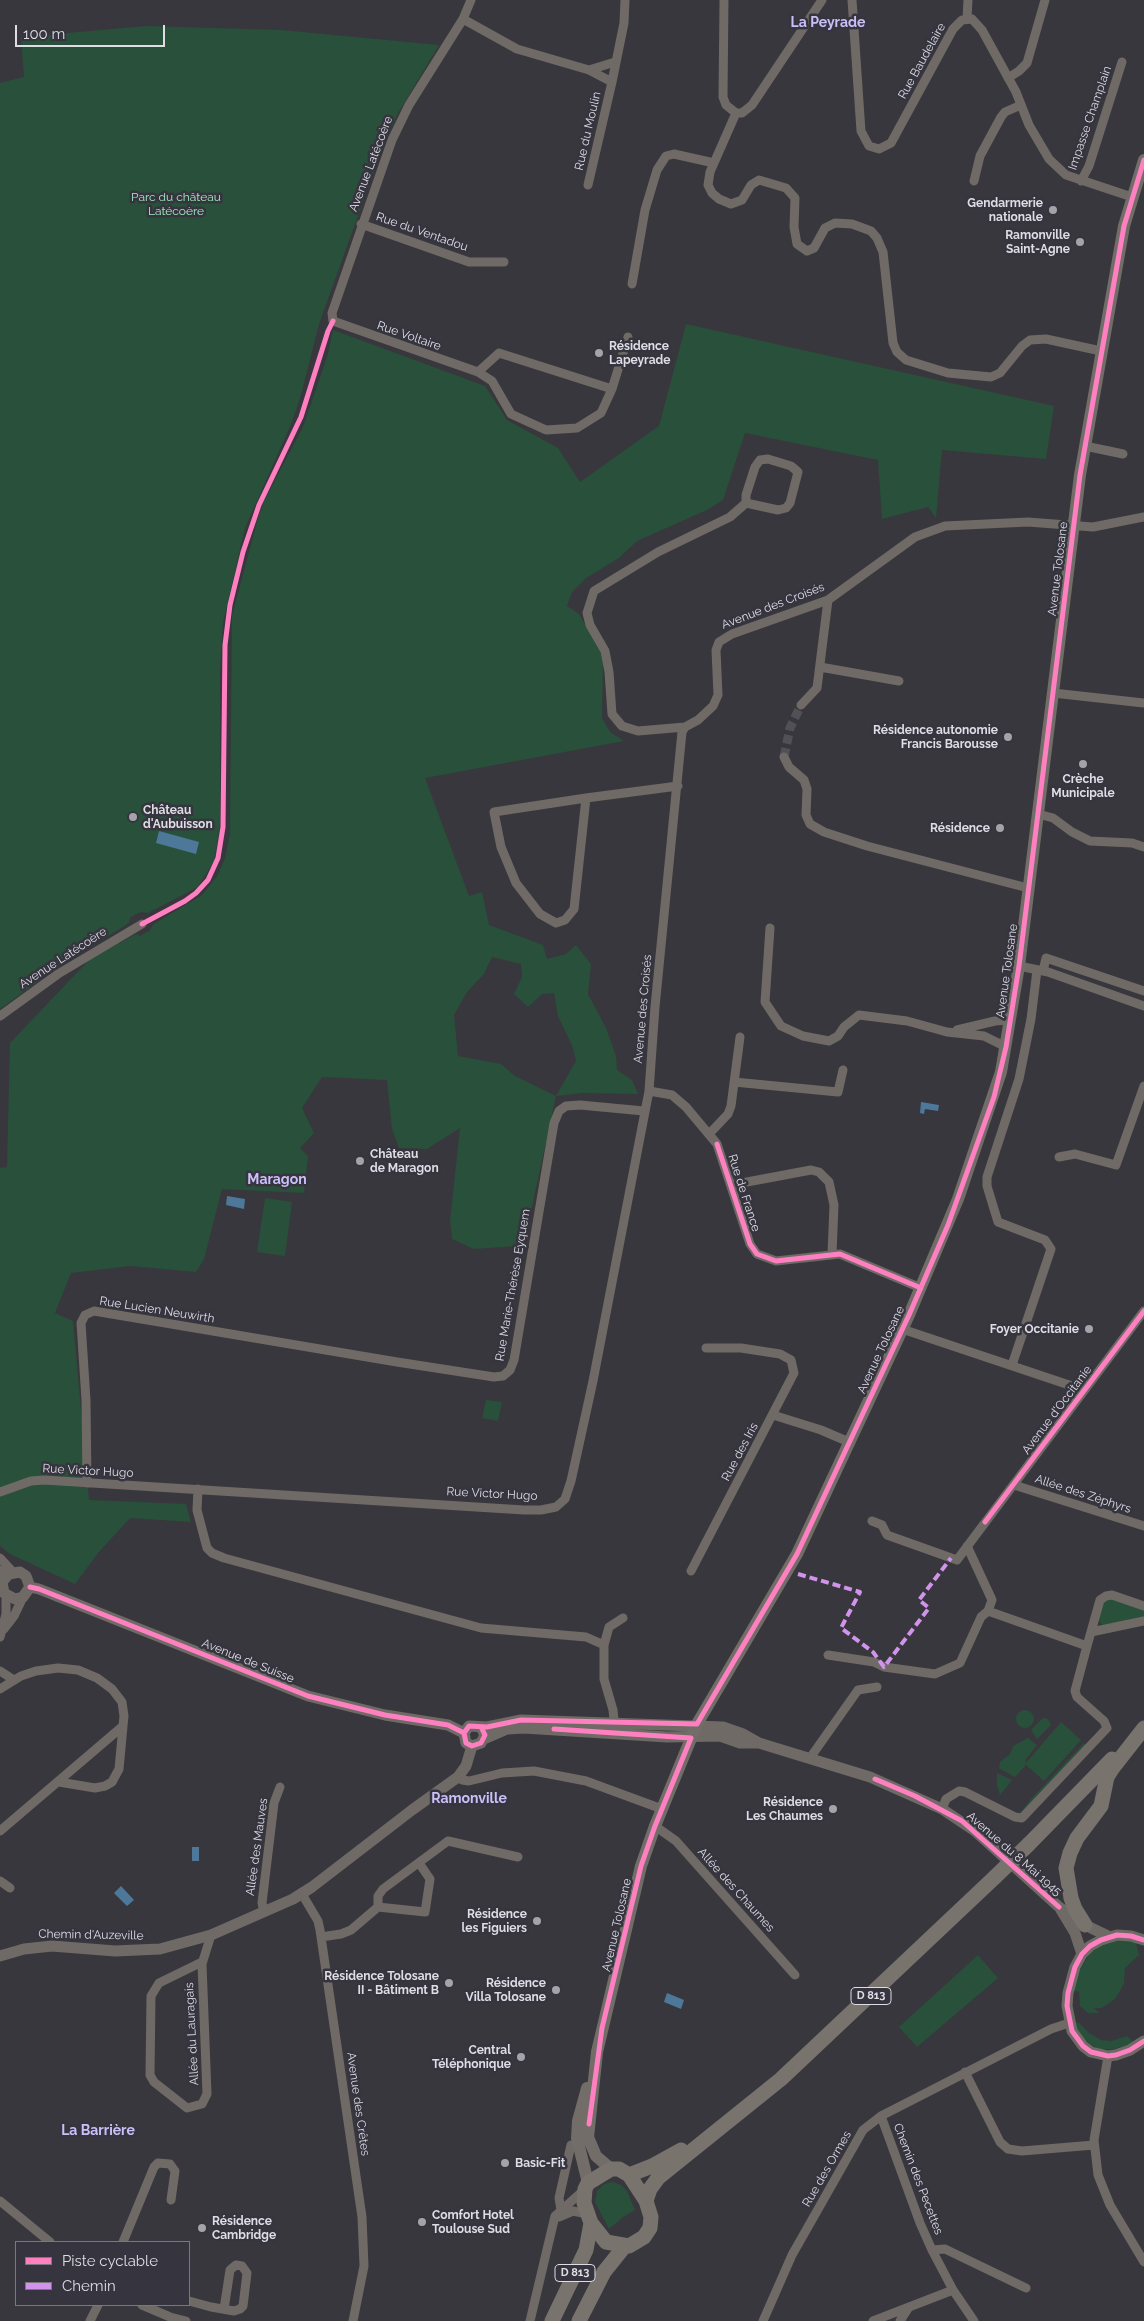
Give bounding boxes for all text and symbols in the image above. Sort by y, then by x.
scale bar [18,15,168,47]
district label: La Peyrade [791,15,865,31]
street label: Rue Baudelaire [895,21,949,101]
text: 100 m [23,25,65,43]
street label: Impasse Champlain [1065,64,1115,172]
street label: Rue du Moulin [572,90,604,172]
street label: Avenue Latécoère [346,114,396,214]
park label: Parc du château Latécoère [131,190,221,218]
place label: Gendarmerie nationale [967,196,1043,224]
marker: Gendarmerie nationale [1047,204,1059,216]
street label: Rue du Ventadou [374,210,470,254]
place label: Ramonville Saint-Agne [1005,228,1070,256]
marker: Ramonville Saint-Agne [1074,236,1086,248]
street label: Rue Voltaire [375,318,443,354]
place label: Résidence Lapeyrade [609,339,671,367]
marker: Résidence Lapeyrade [593,347,605,359]
street label: Avenue Tolosane [1045,521,1071,617]
street label: Avenue des Croisés [719,580,827,632]
place label: Résidence autonomie Francis Barousse [873,723,998,751]
marker: Résidence autonomie Francis Barousse [1002,731,1014,743]
marker: Crèche Municipale [1077,758,1089,770]
place label: Crèche Municipale [1051,772,1115,800]
place label: Château d'Aubuisson [143,803,213,831]
marker: Château d'Aubuisson [127,811,139,823]
place label: Résidence [930,821,990,835]
marker: Résidence [994,822,1006,834]
street label: Avenue Tolosane [993,923,1021,1019]
street label: Avenue Latécoère [17,924,109,992]
street label: Avenue des Croisés [631,954,655,1064]
place label: Château de Maragon [370,1147,439,1175]
street label: Rue de France [725,1153,763,1233]
marker: Château de Maragon [354,1155,366,1167]
district label: Maragon [247,1172,307,1188]
street label: Rue Marie-Thérèse Eyquem [493,1208,533,1362]
street label: Rue Lucien Neuwirth [98,1294,216,1326]
street label: Avenue Tolosane [854,1304,908,1396]
place label: Foyer Occitanie [990,1322,1079,1336]
marker: Foyer Occitanie [1083,1323,1095,1335]
street label: Avenue d'Occitanie [1019,1363,1095,1457]
street label: Rue des Iris [719,1420,761,1484]
street label: Rue Victor Hugo [42,1461,134,1481]
street label: Allée des Zéphyrs [1033,1472,1133,1516]
street label: Rue Victor Hugo [446,1484,538,1504]
street label: Avenue de Suisse [200,1636,296,1686]
district label: Ramonville [431,1791,507,1807]
place label: Résidence Les Chaumes [746,1795,823,1823]
street label: Allée des Mauves [243,1797,271,1897]
marker: Résidence Les Chaumes [827,1803,839,1815]
street label: Avenue du 8 Mai 1945 [964,1809,1064,1899]
street label: Allée des Chaumes [695,1845,777,1935]
street label: Avenue Tolosane [599,1877,635,1973]
place label: Résidence les Figuiers [461,1907,527,1935]
marker: Résidence les Figuiers [531,1915,543,1927]
street label: Chemin d'Auzeville [38,1927,144,1943]
place label: Résidence Tolosane II - Bâtiment B [324,1969,439,1997]
place label: Résidence Villa Tolosane [466,1976,546,2004]
marker: Résidence Tolosane II - Bâtiment B [443,1977,455,1989]
street label: Allée du Lauragais [182,1982,202,2086]
marker: Résidence Villa Tolosane [550,1984,562,1996]
road number: D 813 [851,1988,891,2004]
place label: Central Téléphonique [432,2043,511,2071]
street label: Avenue des Crêtes [344,2051,372,2157]
marker: Central Téléphonique [515,2051,527,2063]
street label: Chemin des Pecettes [890,2121,946,2237]
district label: La Barrière [61,2123,135,2139]
street label: Rue des Ormes [799,2128,855,2210]
place label: Basic-Fit [515,2156,565,2170]
marker: Basic-Fit [499,2157,511,2169]
place label: Comfort Hotel Toulouse Sud [432,2208,514,2236]
place label: Résidence Cambridge [212,2214,276,2242]
marker: Comfort Hotel Toulouse Sud [416,2216,428,2228]
marker: Résidence Cambridge [196,2222,208,2234]
legend [15,2241,190,2306]
text: Piste cyclable [62,2252,158,2270]
road number: D 813 [555,2264,595,2282]
text: Chemin [62,2277,116,2295]

